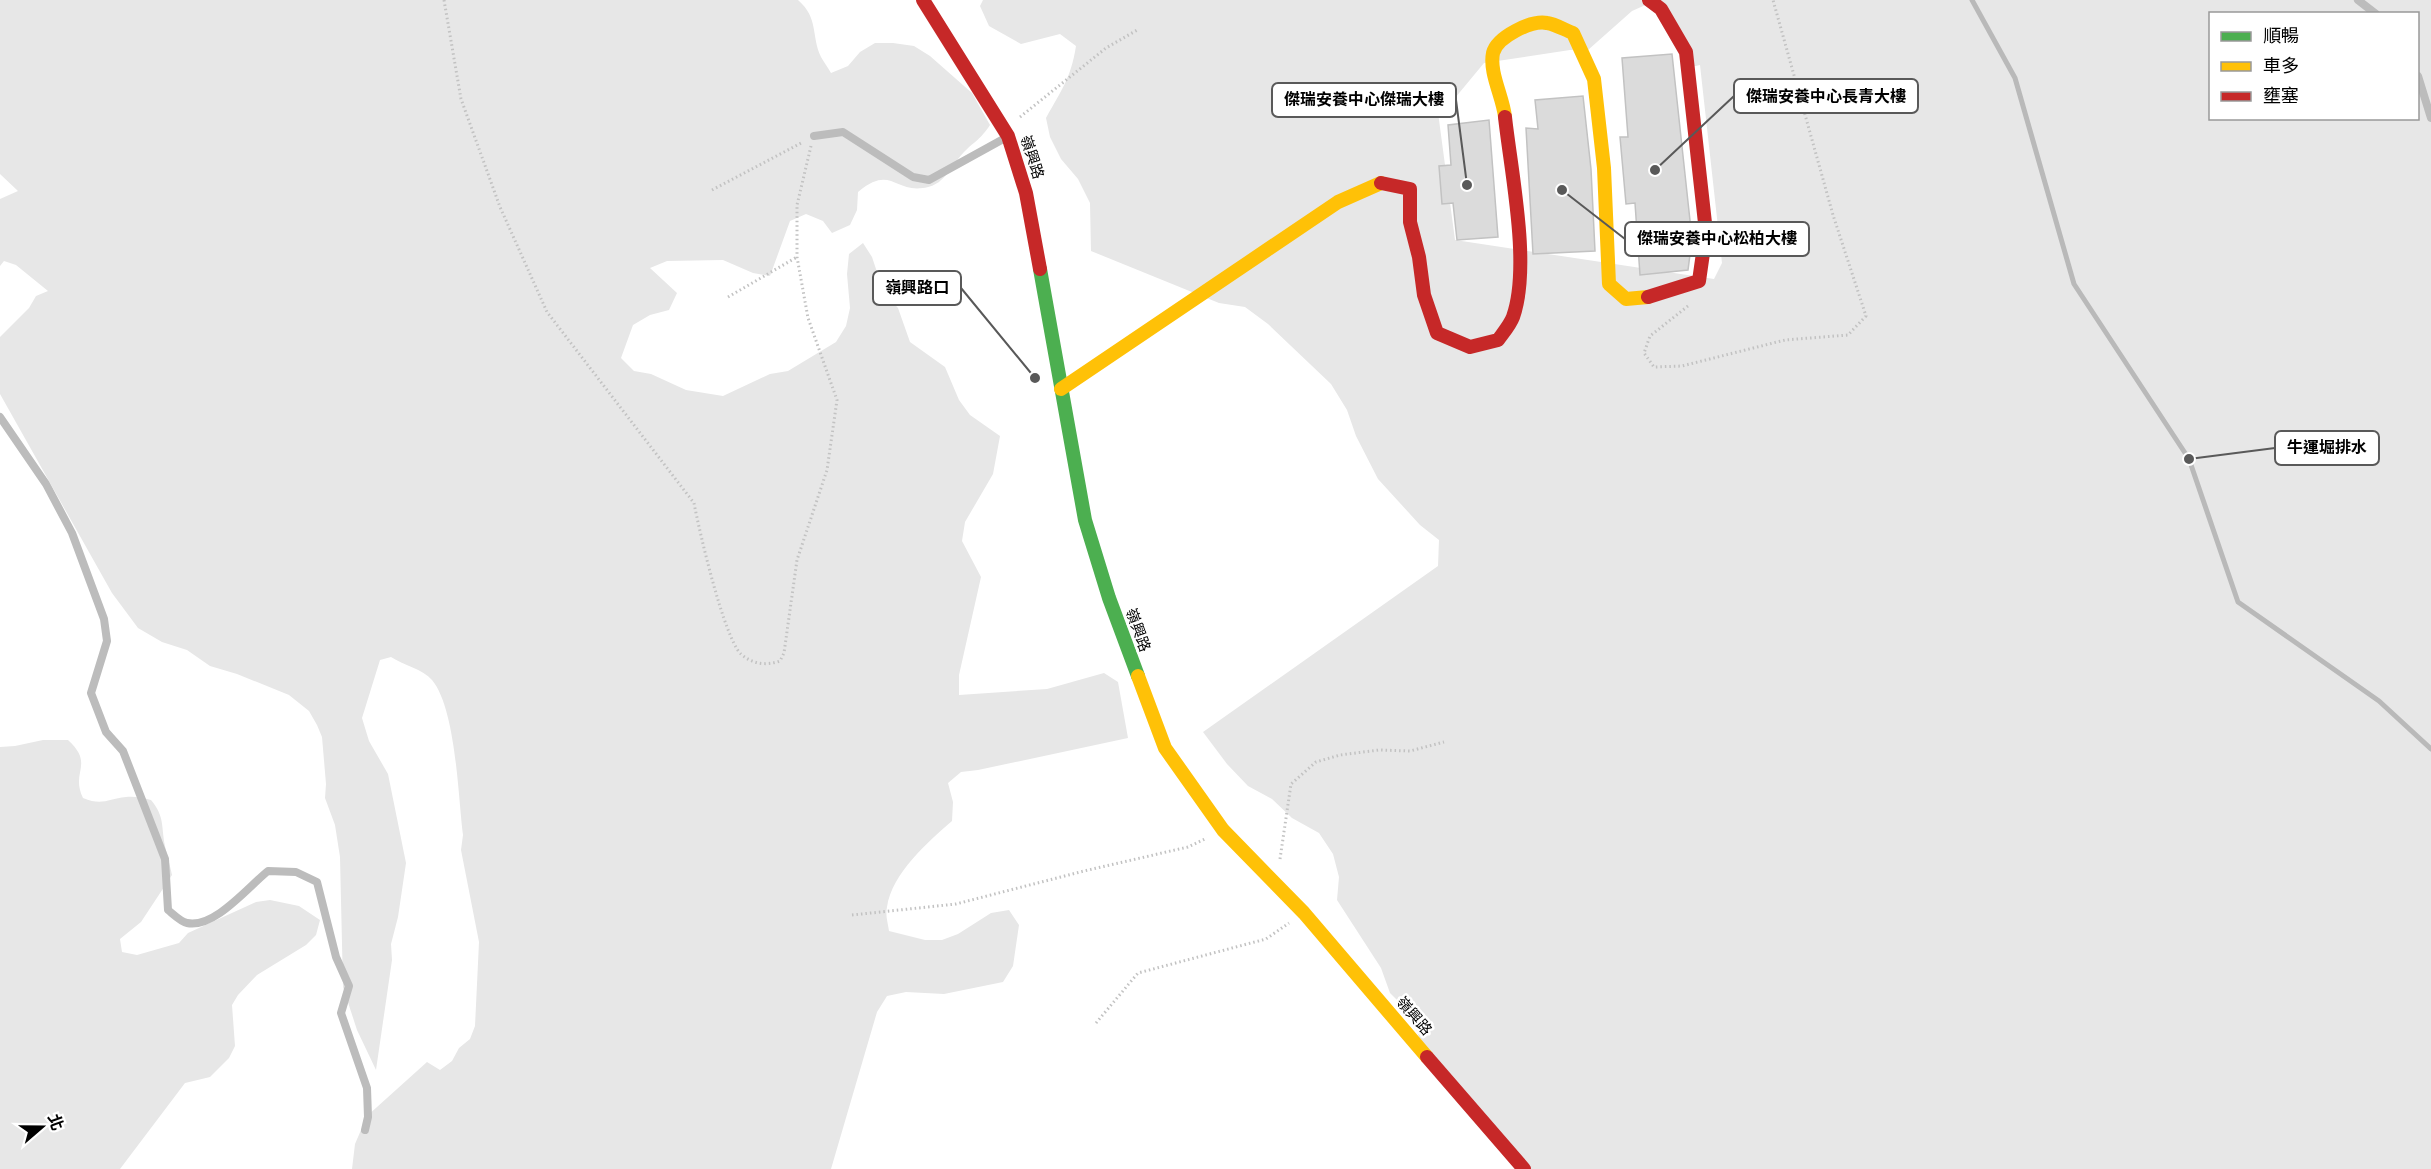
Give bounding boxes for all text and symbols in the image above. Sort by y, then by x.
legend [2209,12,2419,120]
text: 順暢 [2263,25,2299,46]
text: 車多 [2263,55,2299,76]
callout: 傑瑞安養中心長青大樓 [1734,79,1918,113]
callout: 傑瑞安養中心傑瑞大樓 [1272,83,1456,117]
text: 壅塞 [2263,85,2299,106]
text: 傑瑞安養中心長青大樓 [1746,87,1906,106]
text: 傑瑞安養中心傑瑞大樓 [1284,90,1444,109]
street label: 嶺興路 [1016,133,1048,181]
callout: 傑瑞安養中心松柏大樓 [1625,222,1809,256]
text: 傑瑞安養中心松柏大樓 [1637,229,1797,248]
callout: 嶺興路口 [873,271,961,305]
text: 嶺興路口 [885,278,949,297]
callout: 牛運堀排水 [2275,431,2379,465]
text: 牛運堀排水 [2287,438,2367,457]
street label: 嶺興路 [1122,606,1154,654]
street label: 嶺興路 [1392,993,1436,1039]
north arrow [12,1097,72,1157]
text: 北 [44,1111,67,1133]

